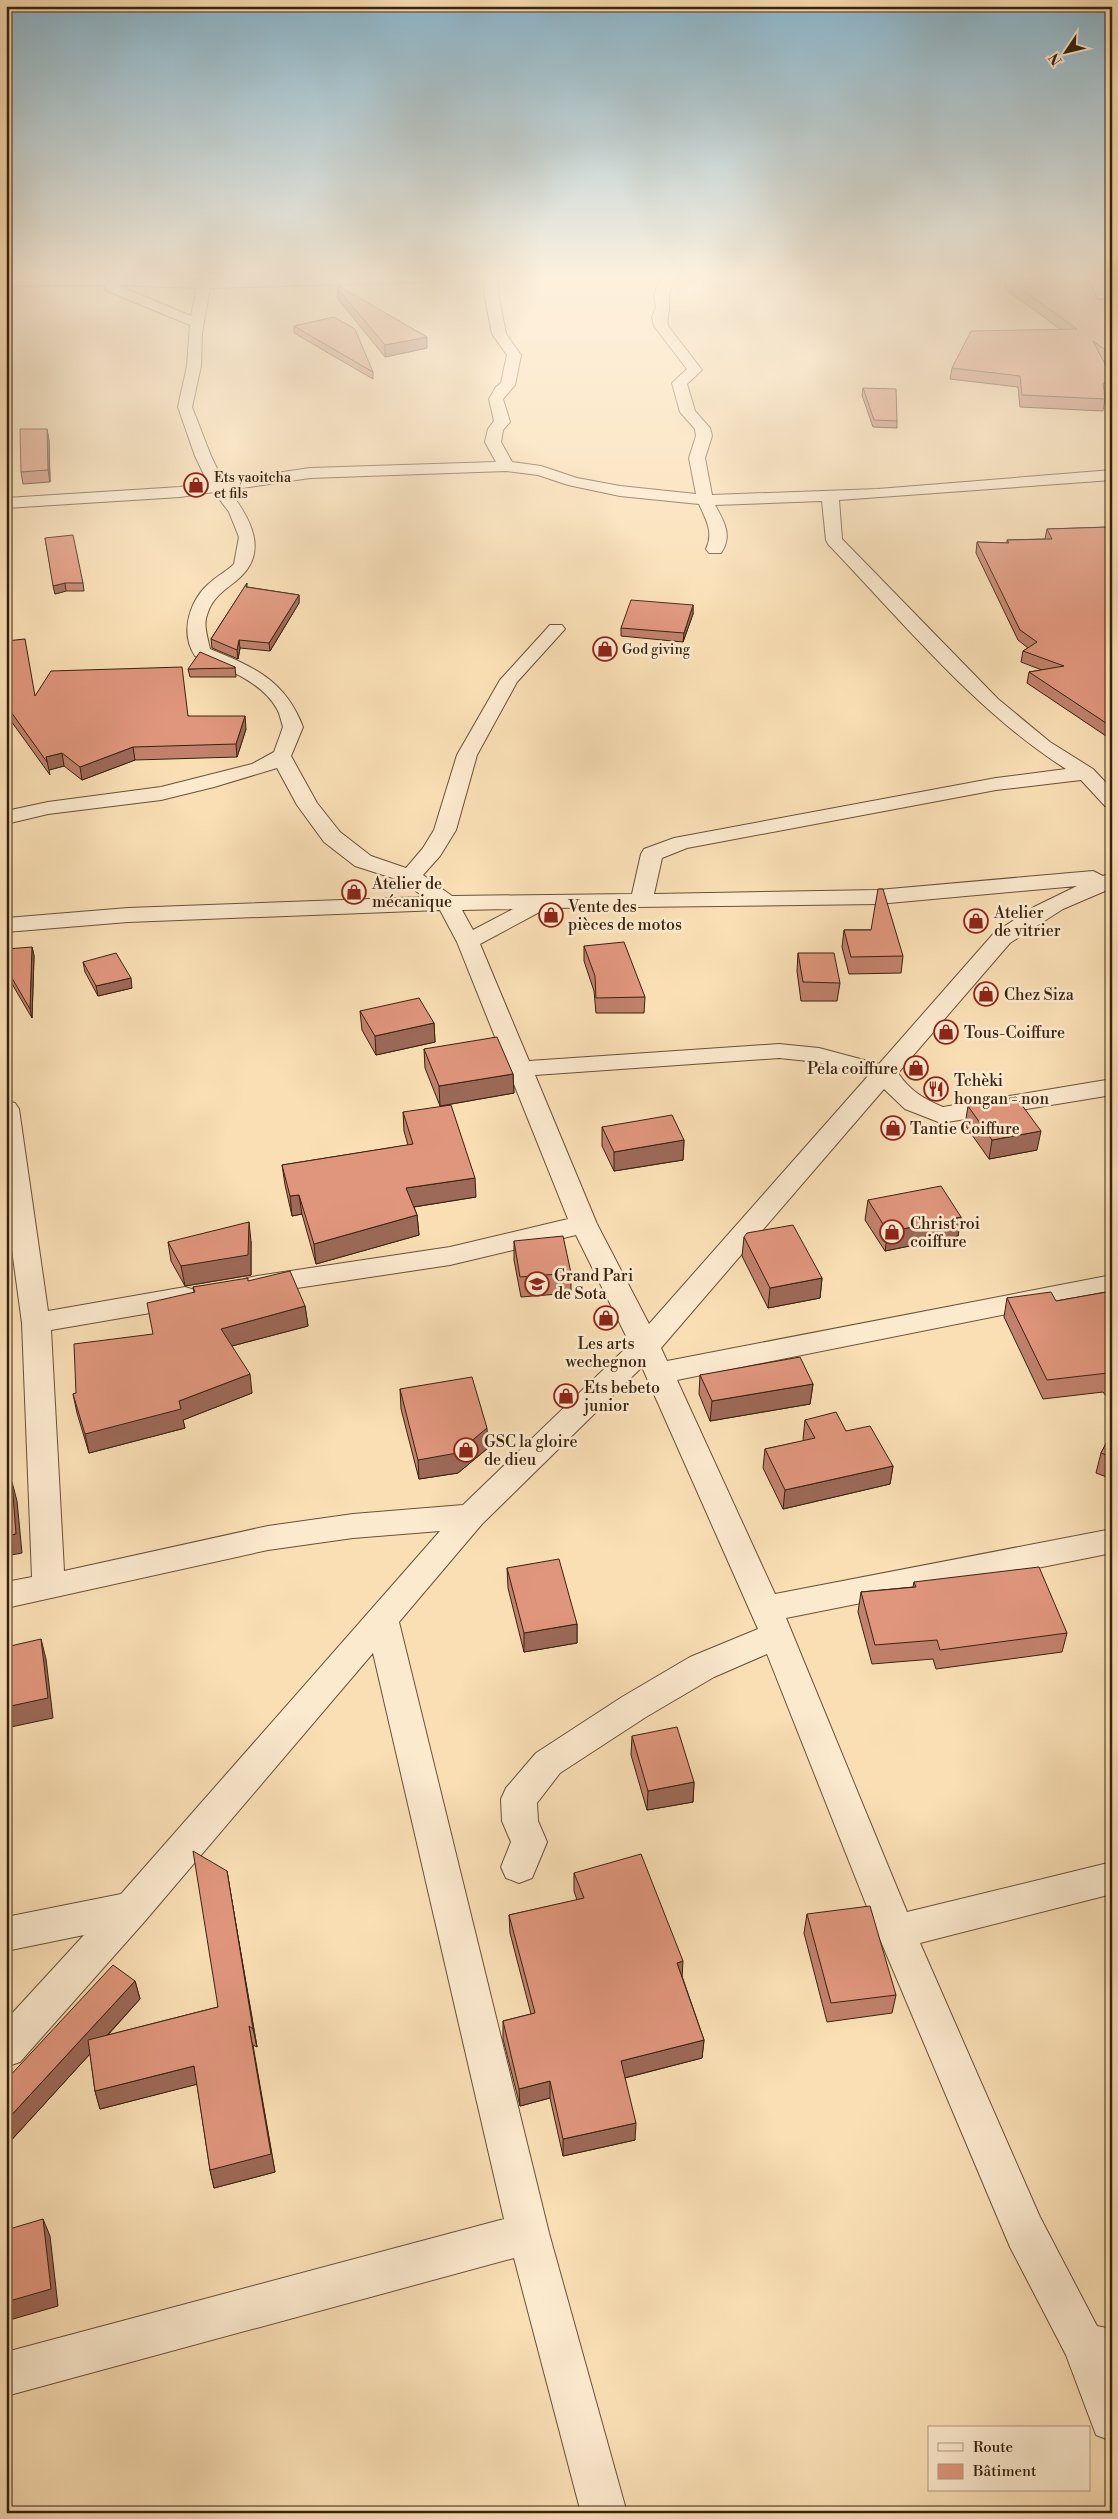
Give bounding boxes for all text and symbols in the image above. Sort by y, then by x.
north arrow [1040,28,1090,78]
text: N [1046,49,1067,69]
place label: Ets yaoitcha et fils [214,469,292,503]
shop icon: Ets yaoitcha et fils [183,472,209,498]
shop icon: God giving [592,636,618,662]
place label: God giving [622,641,691,659]
place label: Atelier de mécanique [371,874,452,912]
shop icon: Atelier de mécanique [341,879,367,905]
place label: Vente des pièces de motos [567,897,682,935]
shop icon: Vente des pièces de motos [538,902,564,928]
place label: Atelier de vitrier [993,903,1061,941]
shop icon: Atelier de vitrier [963,908,989,934]
shop icon: Chez Siza [973,981,999,1007]
place label: Chez Siza [1004,985,1075,1005]
shop icon: Tous-Coiffure [933,1019,959,1045]
place label: Tous-Coiffure [964,1023,1065,1043]
shop icon: Pela coiffure [903,1055,929,1081]
place label: Pela coiffure [807,1059,898,1079]
place label: Tchèki hongan - non [954,1071,1049,1109]
restaurant icon: Tchèki hongan - non [923,1076,949,1102]
shop icon: Tantie Coiffure [880,1115,906,1141]
place label: Tantie Coiffure [910,1119,1020,1139]
place label: Christ roi coiffure [910,1214,980,1252]
shop icon: Christ roi coiffure [879,1219,905,1245]
place label: Grand Pari de Sota [554,1266,633,1304]
school or university icon: Grand Pari de Sota [524,1271,550,1297]
shop icon: Les arts wechegnon [593,1305,619,1331]
place label: Les arts wechegnon [565,1334,647,1372]
place label: Ets bebeto junior [583,1378,660,1416]
shop icon: Ets bebeto junior [553,1383,579,1409]
place label: GSC la gloire de dieu [484,1432,578,1470]
shop icon: GSC la gloire de dieu [453,1437,479,1463]
legend [928,2426,1090,2492]
text: Route [973,2438,1013,2457]
text: Bâtiment [972,2462,1037,2481]

